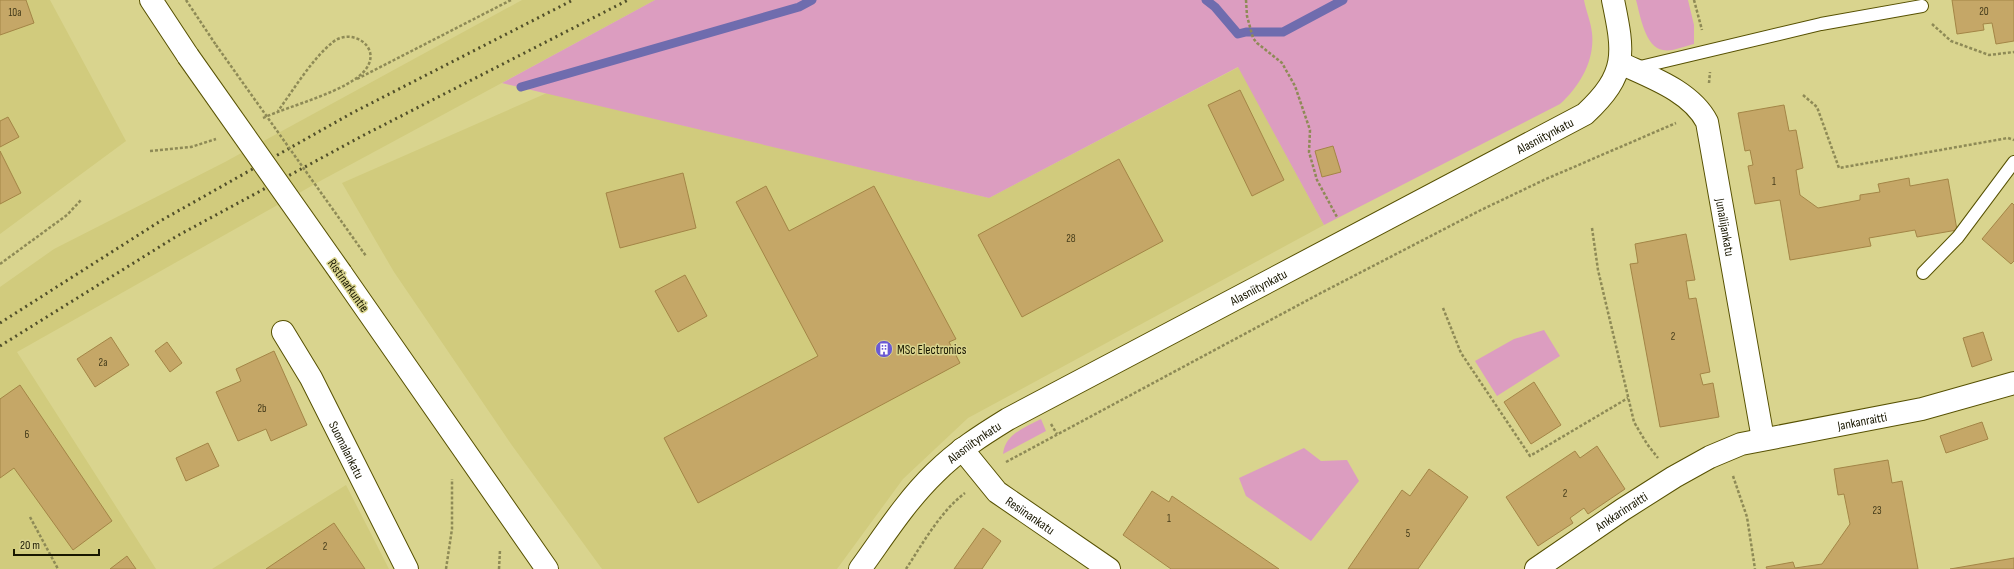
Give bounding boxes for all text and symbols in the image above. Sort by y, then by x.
house number: 20 [1979,5,1989,18]
house number: 10a [9,6,22,19]
street label: Alasniitynkatu [1513,115,1576,158]
house number: 1 [1772,175,1776,188]
street label: Junailijankatu [1711,196,1738,258]
house number: 28 [1066,232,1076,245]
street label: Ristinarkuntie [324,256,372,315]
street label: Alasniitynkatu [1227,266,1290,310]
house number: 2 [1671,330,1676,343]
building icon: MSc Electronics [874,339,894,359]
place label: MSc Electronics [897,342,967,358]
house number: 2a [99,356,107,369]
house number: 2b [257,402,267,415]
street label: Jankanraitti [1835,409,1888,434]
street label: Alasniitynkatu [944,418,1004,468]
street label: Suomalankatu [325,419,367,481]
house number: 6 [25,428,30,441]
house number: 2 [1563,487,1568,500]
street label: Ankkarinraitti [1592,489,1651,536]
street label: Resiinankatu [1002,493,1058,538]
house number: 23 [1872,504,1882,517]
house number: 1 [1167,512,1171,525]
house number: 5 [1406,527,1410,540]
scale bar [14,531,99,557]
text: 20 m [20,538,40,553]
house number: 2 [323,540,328,553]

